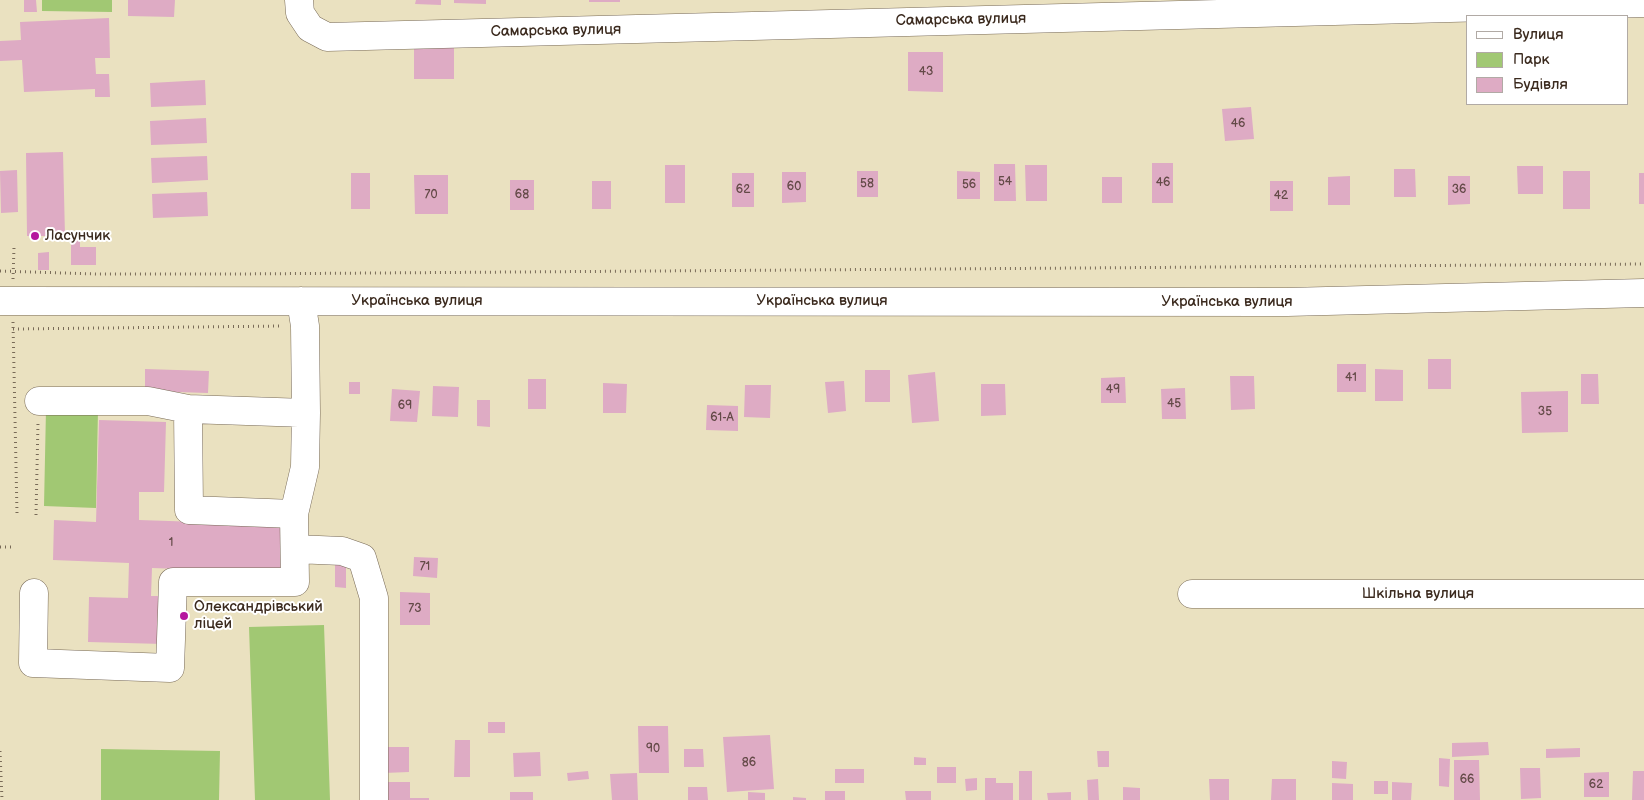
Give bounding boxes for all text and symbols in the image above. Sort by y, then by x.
street label: Самарська вулиця [896,10,1026,30]
legend [1466,15,1629,105]
street label: Самарська вулиця [491,21,621,41]
text: Вулиця [1513,25,1564,44]
text: Парк [1513,50,1550,69]
house number: 43 [919,65,933,79]
text: Будівля [1513,75,1568,94]
house number: 46 [1231,117,1245,131]
house number: 54 [998,175,1012,189]
house number: 46 [1156,176,1170,190]
house number: 58 [860,177,874,191]
house number: 56 [962,178,976,192]
house number: 60 [787,180,801,194]
house number: 62 [736,183,750,197]
house number: 36 [1452,183,1466,197]
house number: 70 [425,188,437,202]
house number: 68 [515,188,529,202]
house number: 42 [1274,189,1288,203]
place label: Ласунчик [45,227,110,245]
marker: Ласунчик [29,230,41,242]
street label: Українська вулиця [351,292,483,310]
street label: Українська вулиця [756,292,888,310]
street label: Українська вулиця [1161,293,1293,311]
house number: 41 [1345,371,1357,385]
house number: 49 [1106,383,1120,397]
house number: 45 [1167,397,1181,411]
house number: 69 [398,399,412,413]
house number: 35 [1538,405,1552,419]
house number: 61-А [710,411,734,425]
house number: 1 [169,536,173,550]
house number: 71 [420,560,430,574]
street label: Шкільна вулиця [1362,585,1474,603]
place label: Олександрівський ліцей [194,598,323,633]
house number: 73 [408,602,422,616]
marker: Олександрівський ліцей [178,610,190,622]
house number: 90 [646,742,660,756]
house number: 86 [742,756,756,770]
house number: 66 [1460,773,1474,787]
house number: 62 [1589,778,1603,792]

